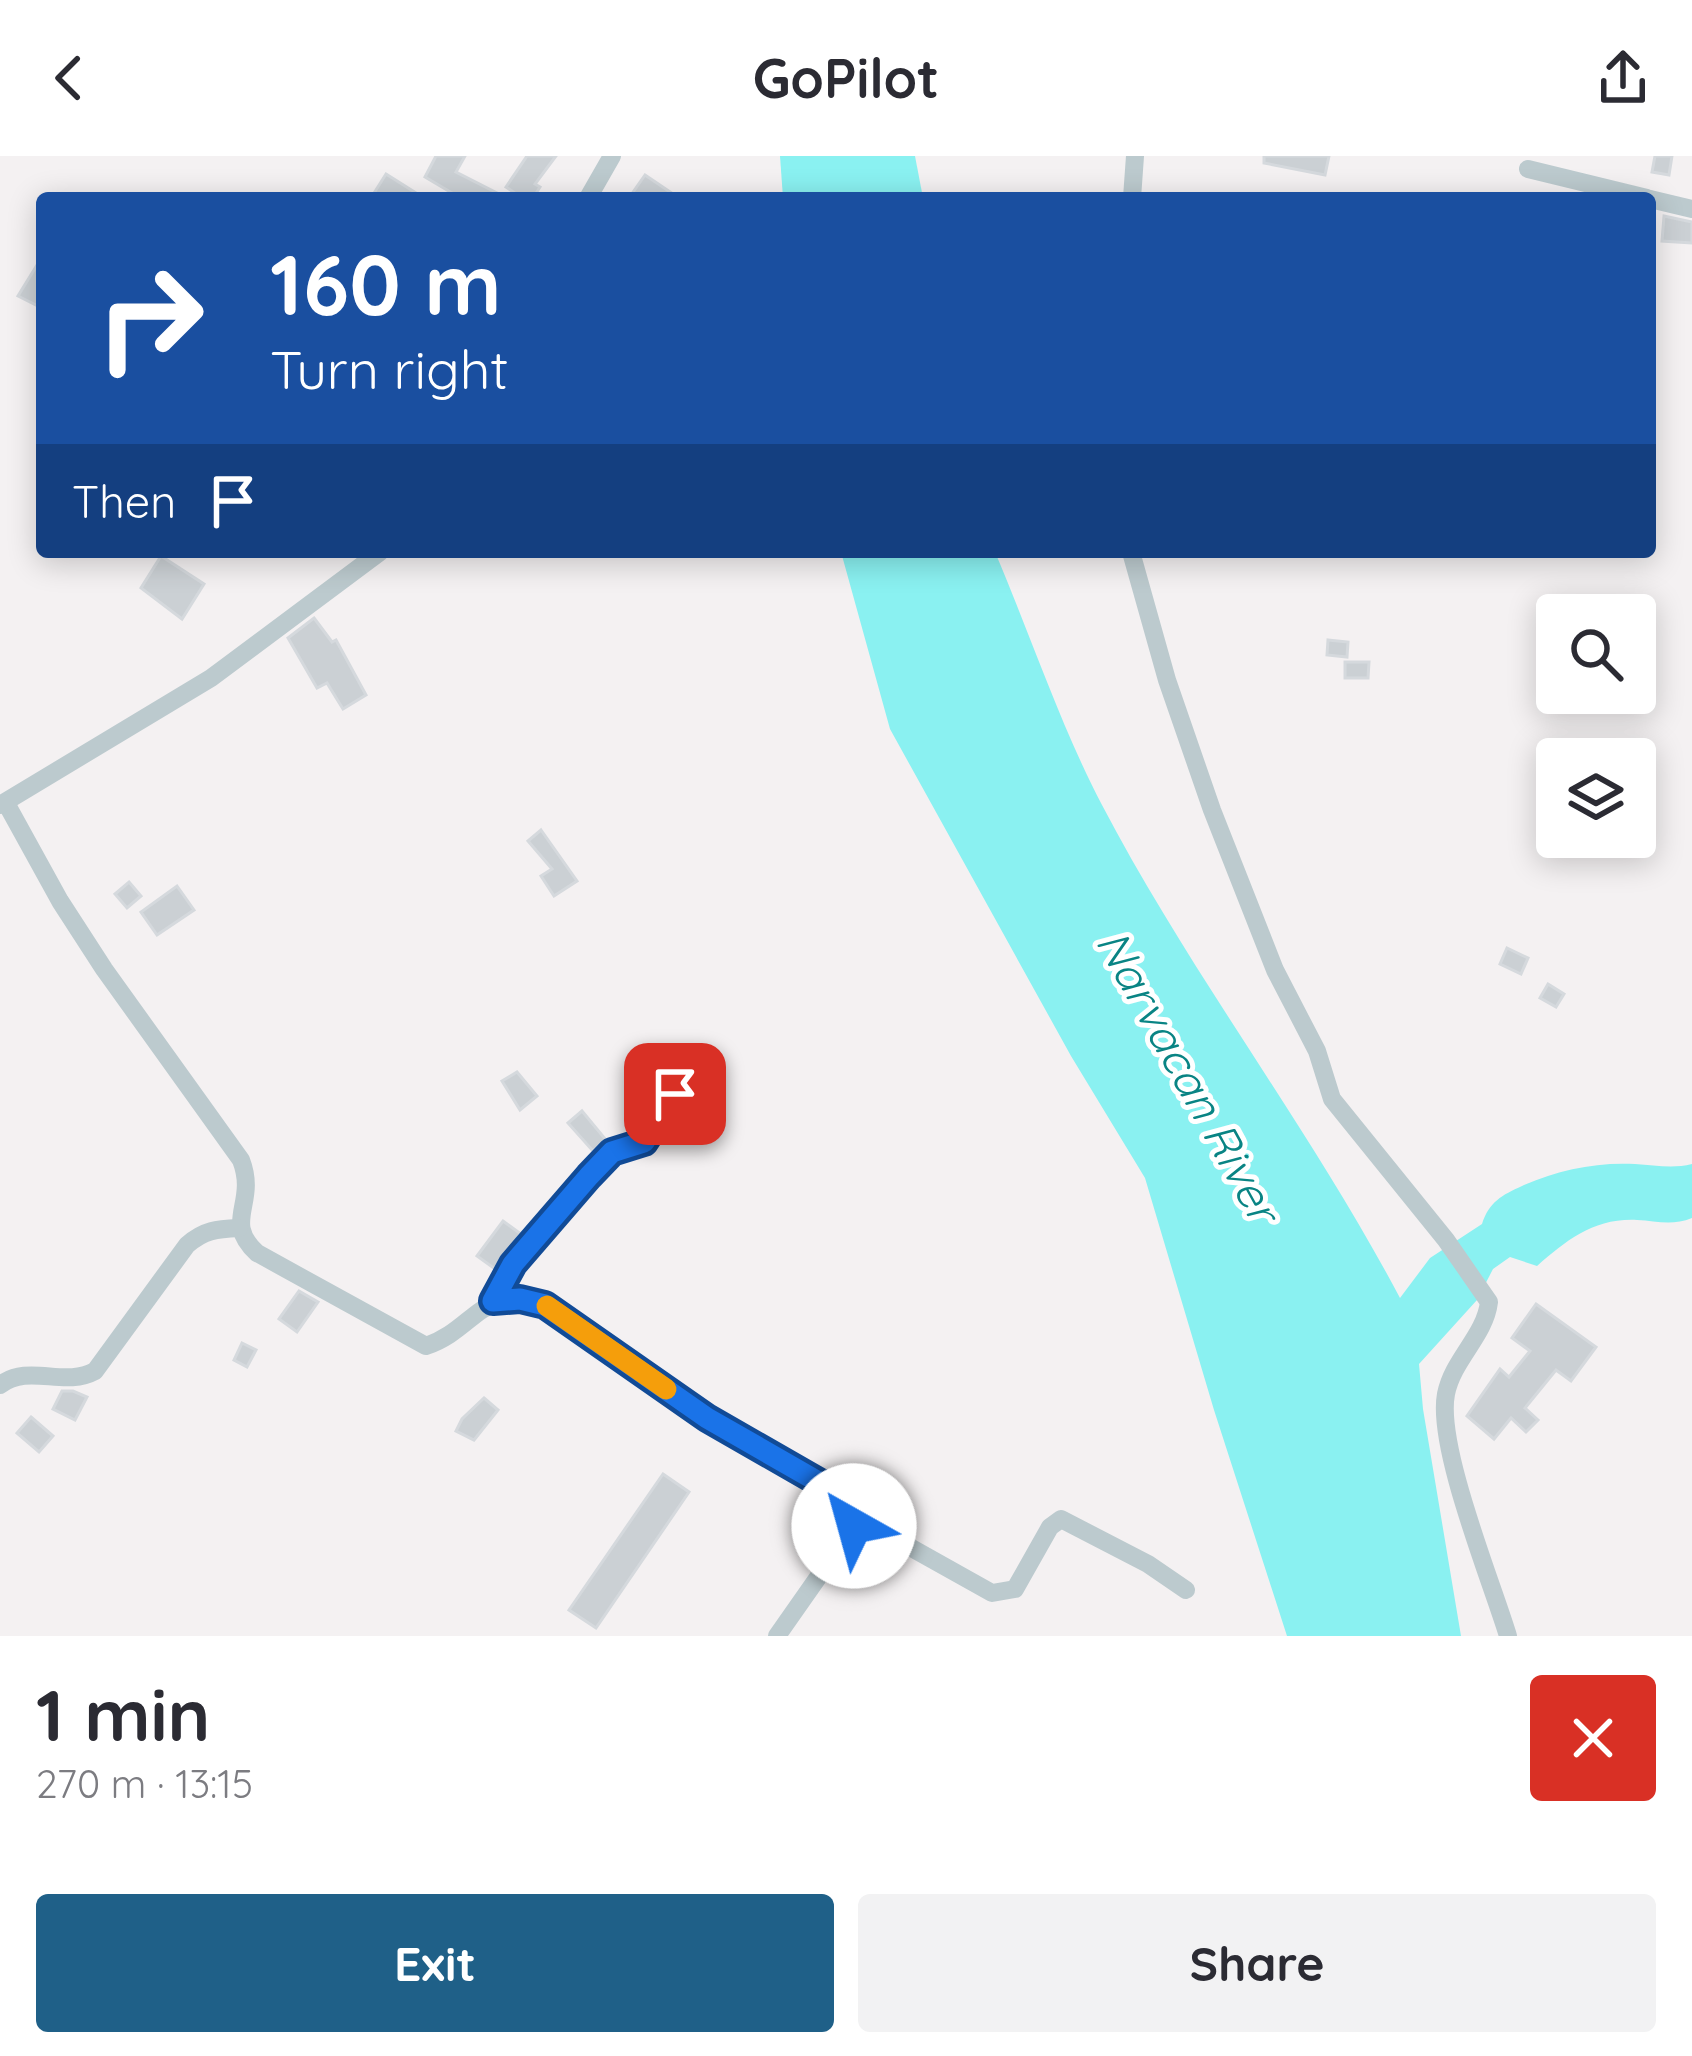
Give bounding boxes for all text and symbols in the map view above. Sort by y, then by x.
text: GoPilot [753,44,939,112]
icon: back [36,45,102,111]
icon: share [1590,45,1656,111]
text: 160 m [270,231,502,336]
icon: right [72,240,228,396]
text: Turn right [270,335,509,403]
icon: arrive [200,468,266,534]
text: Then [72,473,176,529]
map controls [1536,594,1656,858]
button: search [1536,594,1656,714]
button: layers [1536,738,1656,858]
water label: Narvacan River [1085,920,1295,1236]
pin [624,1043,726,1145]
icon: arrive [642,1061,708,1127]
position arrow [791,1463,917,1589]
text: 1 min [36,1669,210,1759]
button: close [1530,1675,1656,1801]
text: 270 m · 13:15 [36,1759,253,1808]
button: Exit [36,1894,834,2032]
button: Share [858,1894,1656,2032]

